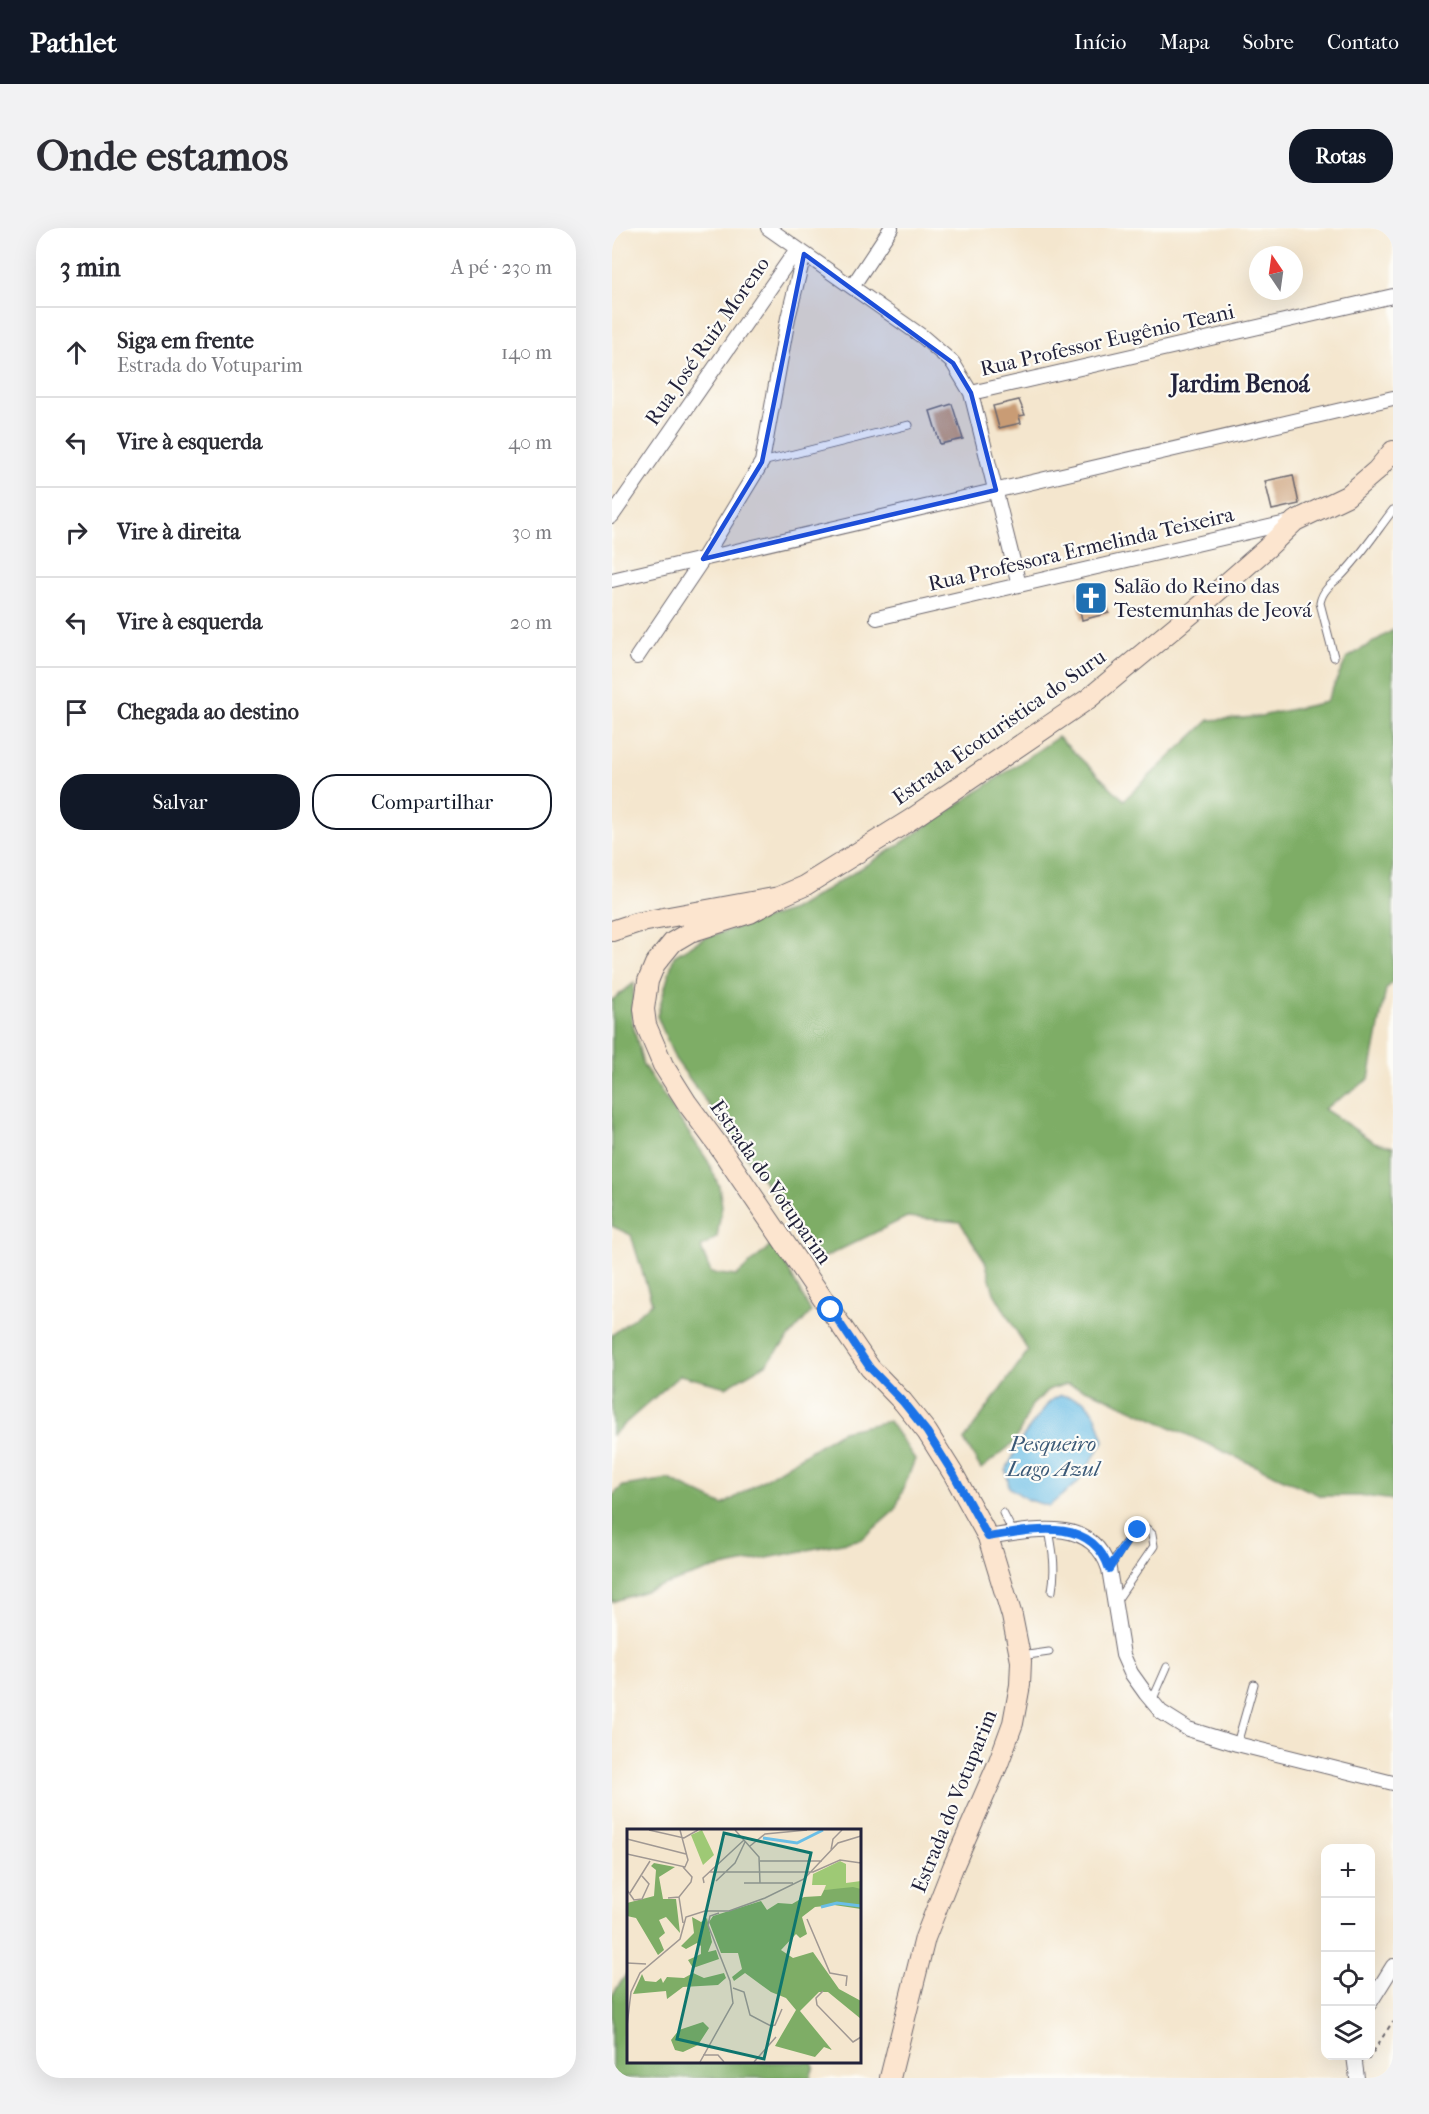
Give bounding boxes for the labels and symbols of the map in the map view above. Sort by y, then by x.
north arrow [1249,246,1303,300]
street label: Rua José Ruiz Moreno [640,252,774,430]
street label: Rua Professor Eugênio Teani [978,299,1236,381]
district label: Jardim Benoá [1168,370,1311,398]
street label: Rua Professora Ermelinda Teixeira [926,502,1236,596]
place label: Salão do Reino das Testemunhas de Jeová [1114,574,1312,622]
church icon: Salão do Reino das Testemunhas de Jeová [1073,580,1109,616]
street label: Estrada Ecoturistica do Suru [888,644,1110,810]
street label: Estrada do Votuparim [705,1095,837,1269]
route start [817,1296,843,1322]
water label: Pesqueiro Lago Azul [1005,1431,1102,1482]
route end [1124,1516,1150,1542]
street label: Estrada do Votuparim [906,1706,1002,1896]
inset map [627,1829,861,2063]

